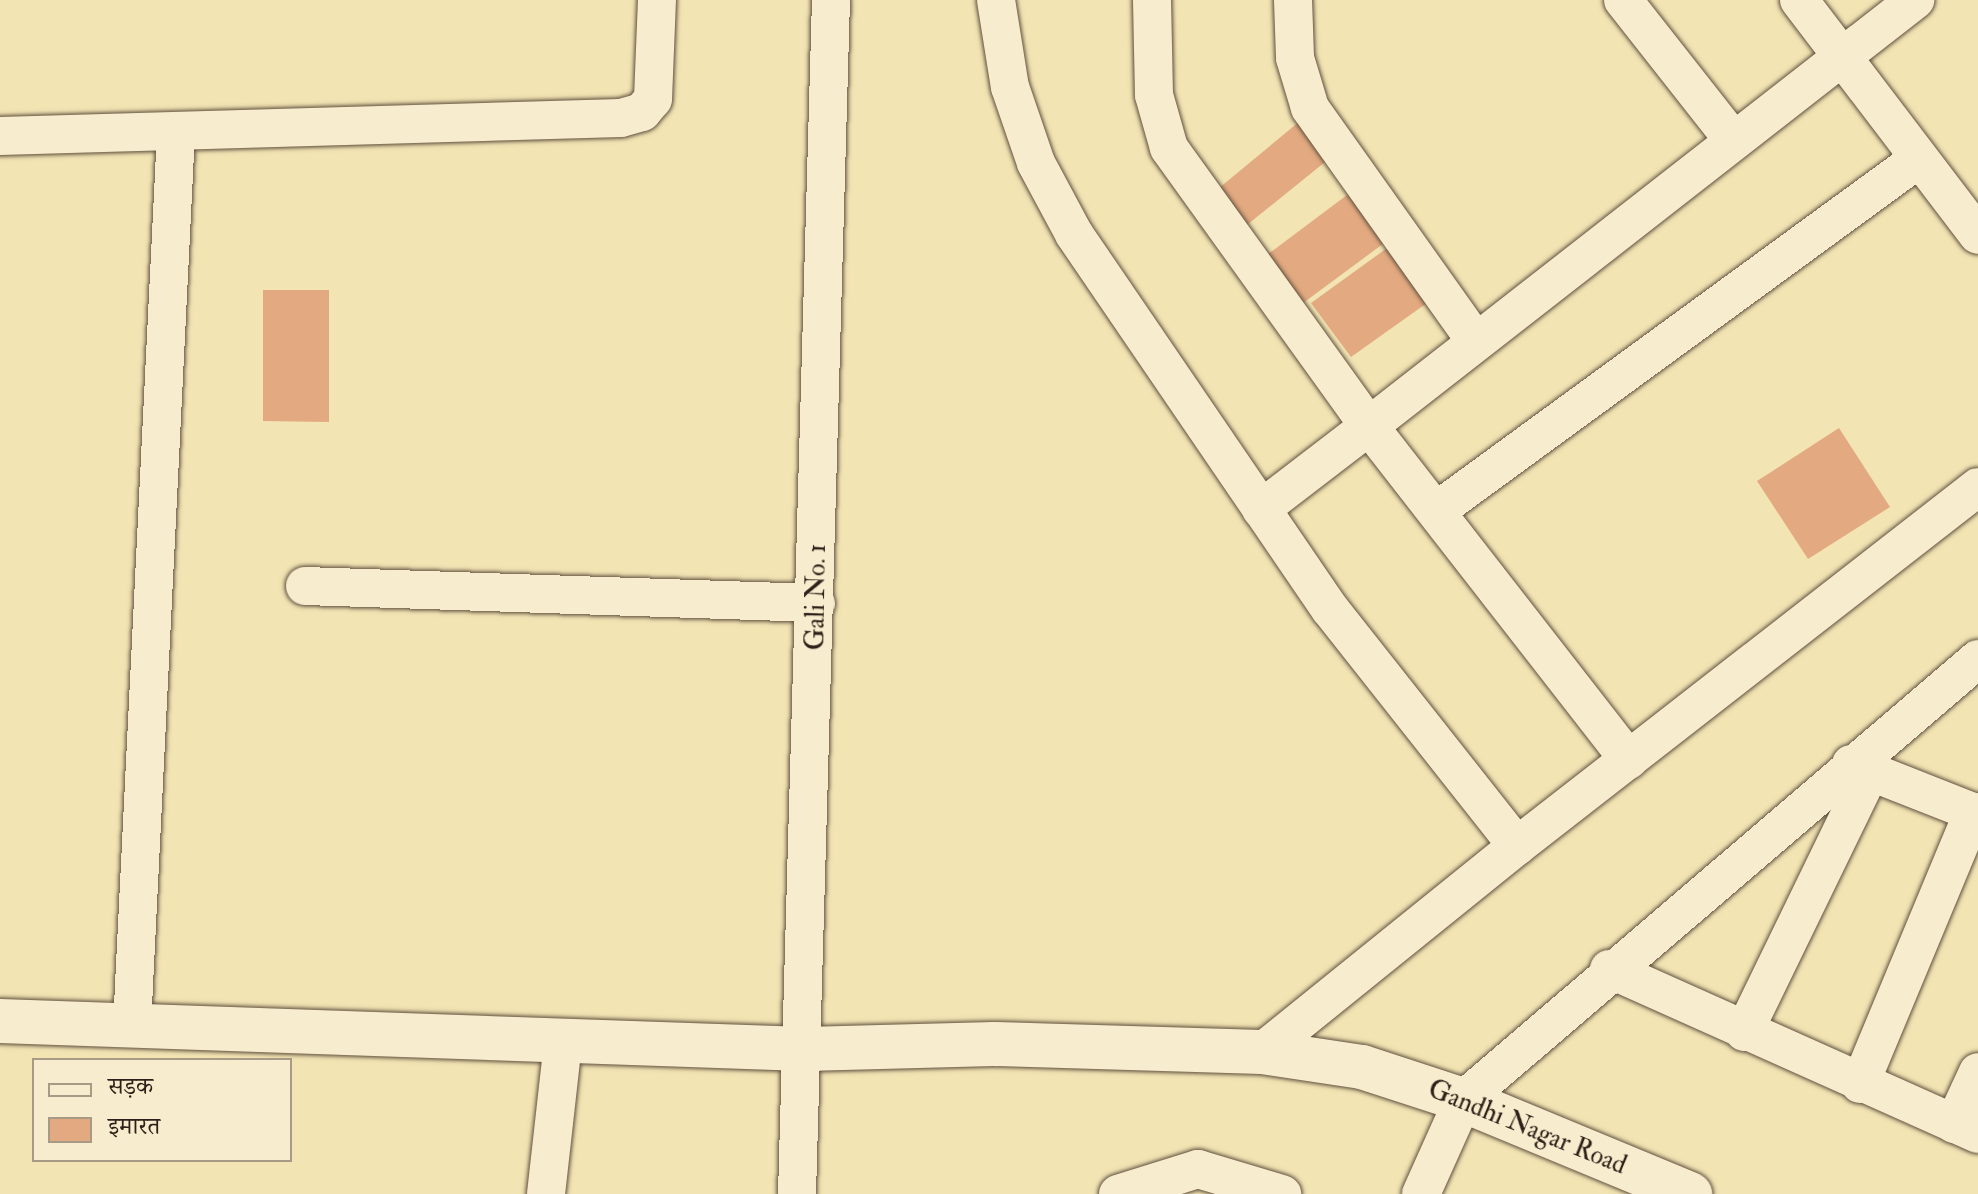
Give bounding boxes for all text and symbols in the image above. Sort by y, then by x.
street label: Gali No. 1 [800,543,834,651]
legend [32,1058,292,1162]
text: सड़क [108,1071,153,1102]
street label: Gandhi Nagar Road [1423,1074,1631,1182]
text: इमारत [108,1111,160,1142]

